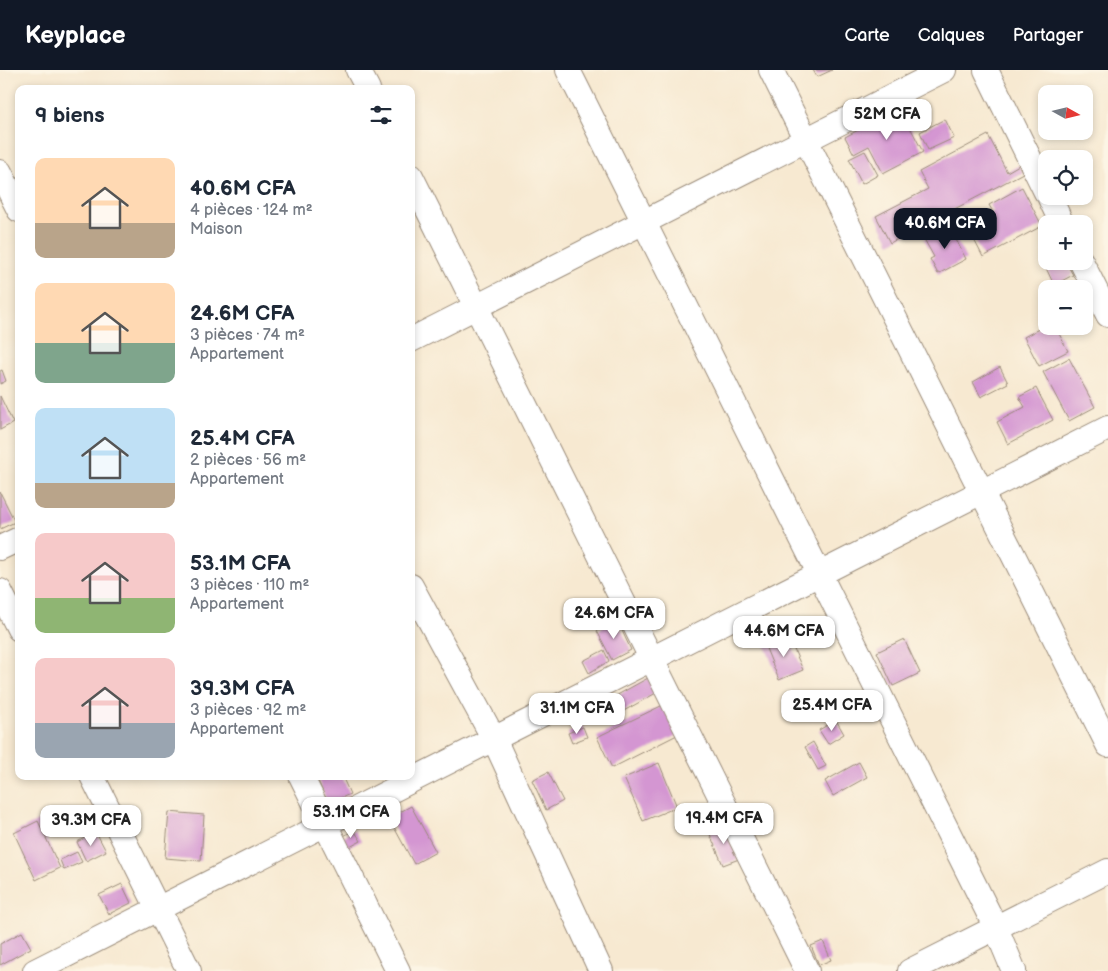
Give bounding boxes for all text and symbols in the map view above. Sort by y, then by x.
text: Keyplace [25,21,126,50]
text: Carte [844,25,890,46]
text: Calques [918,25,985,46]
text: Partager [1013,25,1083,46]
north arrow [1038,85,1092,140]
map controls [1038,85,1093,335]
pin: 52M CFA [841,98,933,141]
icon: filters [367,101,395,129]
text: 9 biens [35,103,105,128]
text: 52M CFA [854,105,920,124]
button: locate [1038,150,1093,205]
text: 40.6M CFA [190,176,296,201]
icon: home [75,178,135,238]
text: 4 pièces · 124 m² [190,201,313,220]
pin: 40.6M CFA [888,208,1002,250]
text: 40.6M CFA [905,214,985,233]
button: + [1038,215,1093,270]
text: Maison [190,220,243,239]
button: − [1038,280,1093,335]
text: 24.6M CFA [190,301,294,326]
icon: home [75,303,135,363]
text: 3 pièces · 74 m² [190,326,305,345]
text: Appartement [190,345,284,364]
text: 25.4M CFA [190,426,295,451]
icon: home [75,428,135,488]
text: 2 pièces · 56 m² [190,451,306,470]
text: Appartement [190,470,284,489]
text: 53.1M CFA [190,551,291,576]
icon: home [75,553,135,613]
text: 3 pièces · 110 m² [190,576,309,595]
text: Appartement [190,595,284,614]
pin: 24.6M CFA [557,598,671,640]
text: 24.6M CFA [574,604,654,623]
pin: 44.6M CFA [727,616,841,658]
text: 44.6M CFA [744,622,824,641]
text: 39.3M CFA [190,676,294,701]
icon: home [75,678,135,738]
pin: 25.4M CFA [775,690,889,732]
pin: 31.1M CFA [520,692,634,735]
text: 25.4M CFA [792,696,872,715]
text: 31.1M CFA [540,699,614,718]
text: 3 pièces · 92 m² [190,701,306,720]
text: Appartement [190,720,284,739]
pin: 53.1M CFA [294,796,408,839]
pin: 19.4M CFA [667,802,781,845]
text: 53.1M CFA [313,803,389,822]
pin: 39.3M CFA [34,804,148,847]
text: 19.4M CFA [686,809,762,828]
text: 39.3M CFA [51,811,131,830]

